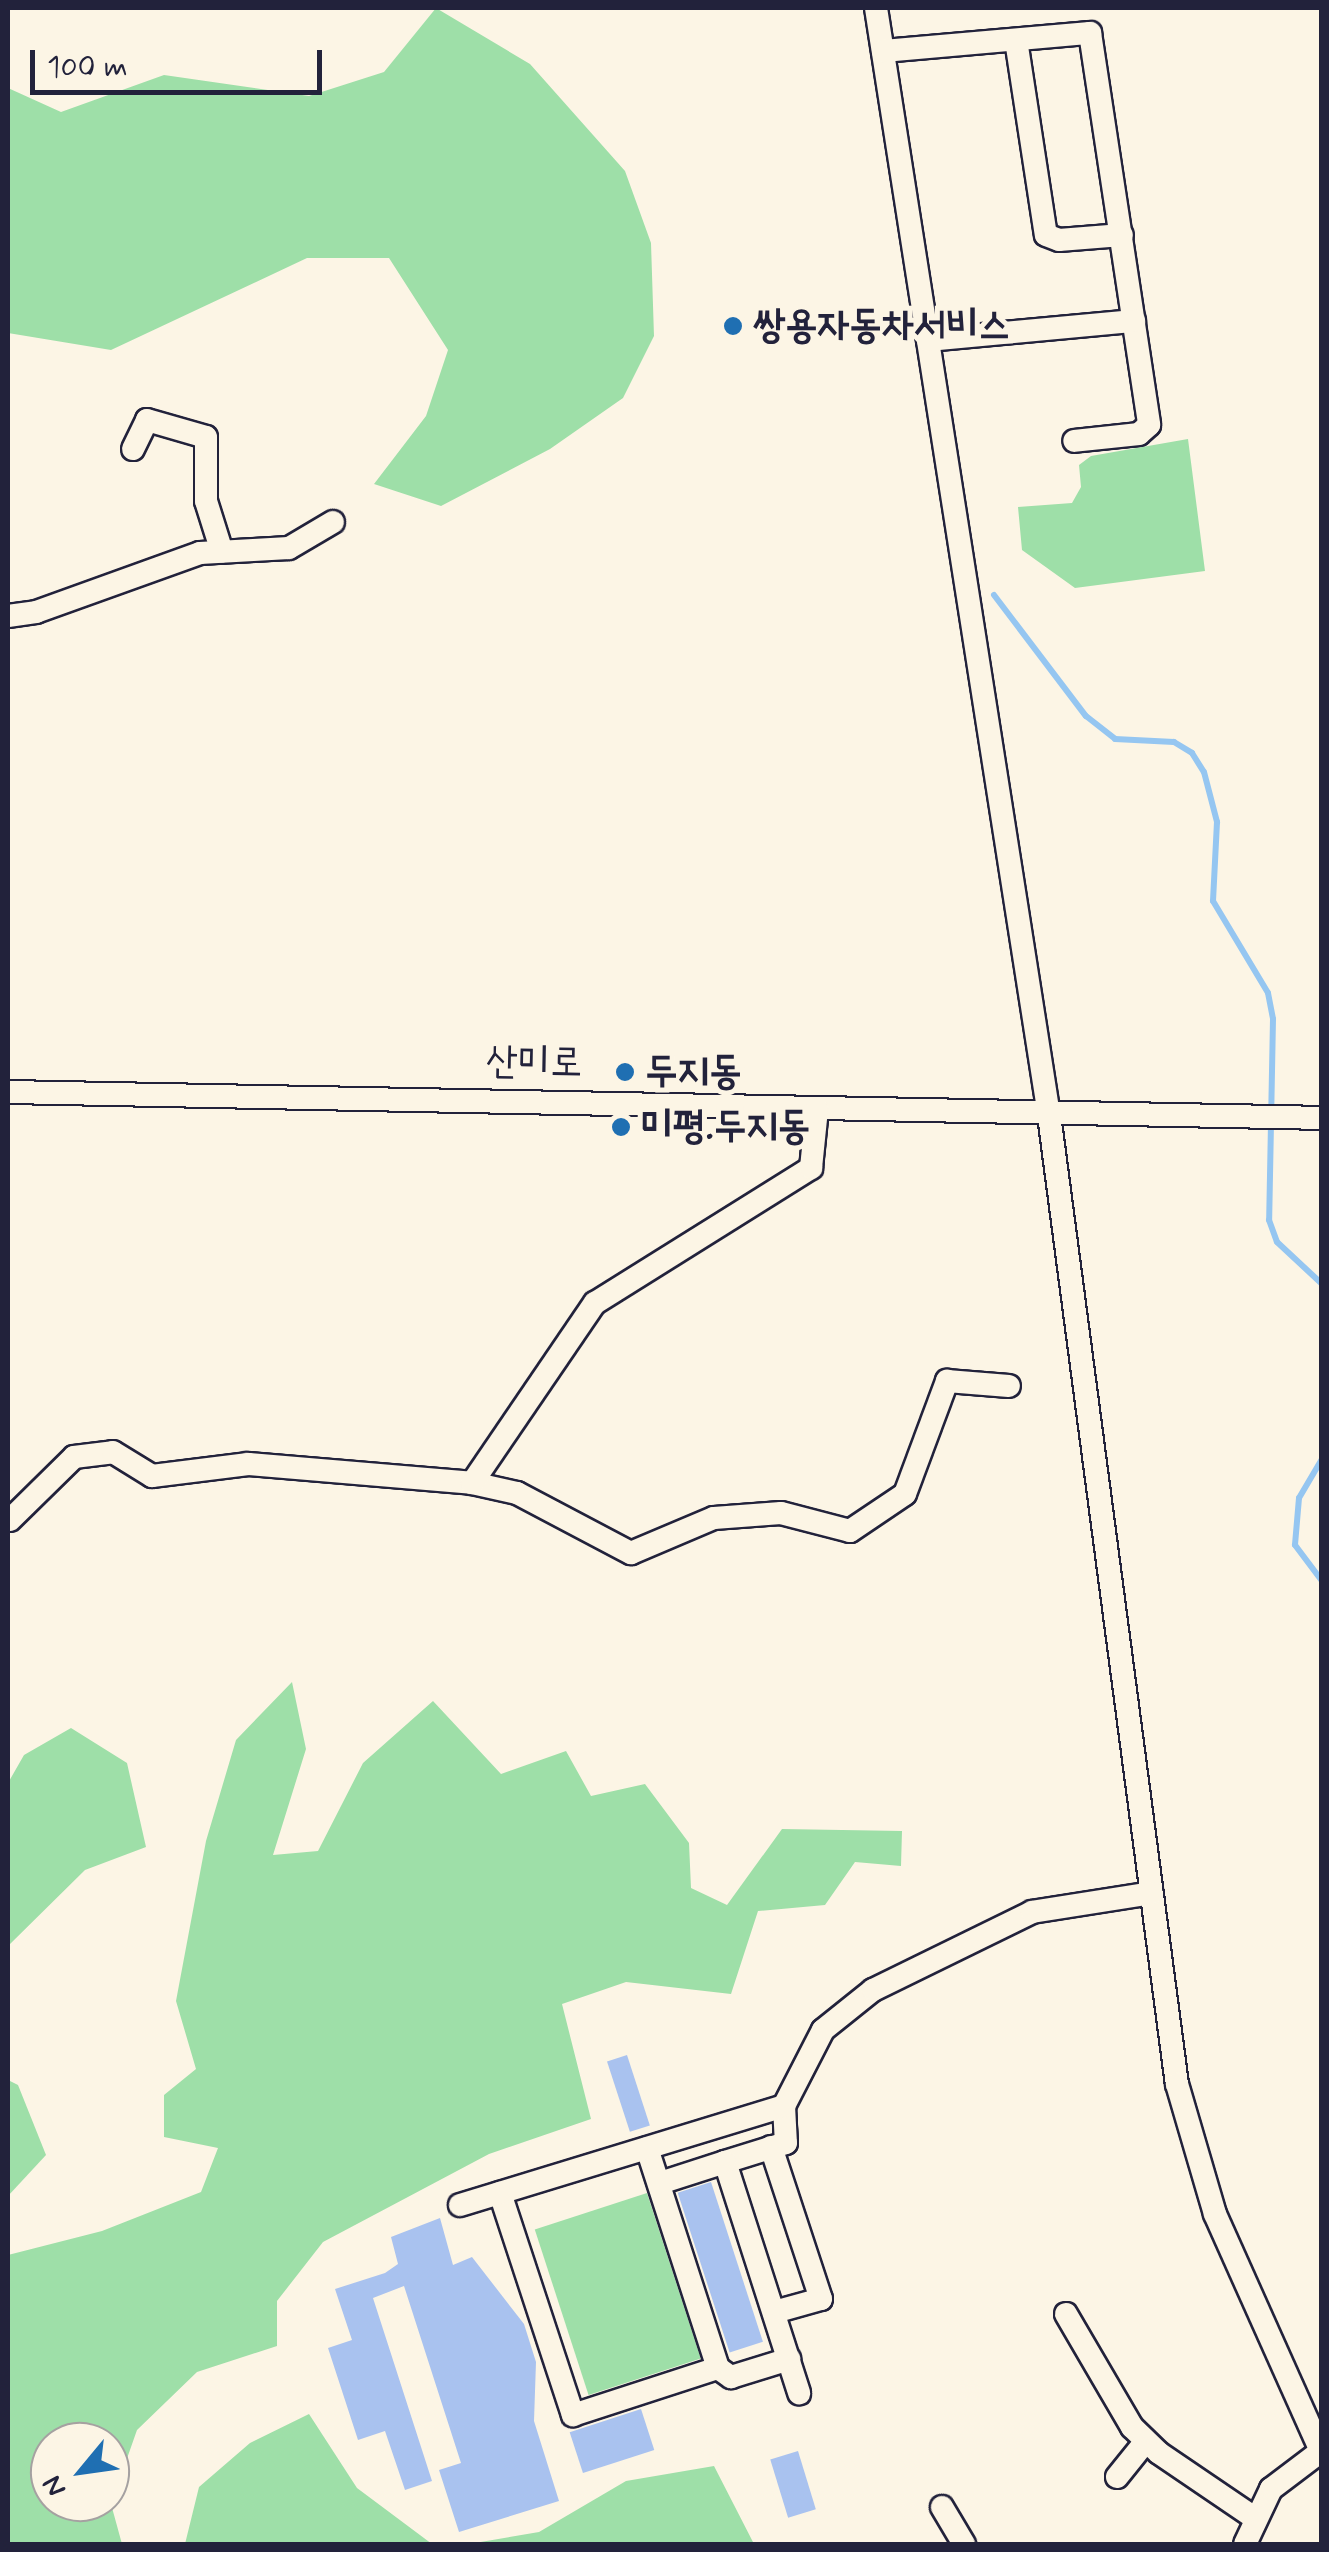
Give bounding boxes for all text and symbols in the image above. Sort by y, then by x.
scale bar [35,30,328,92]
text: 100 m [47,48,128,87]
place label: 쌍용자동차서비스 [753,302,1010,350]
marker: 쌍용자동차서비스 [722,315,744,337]
street label: 산미로 [485,1038,583,1088]
place label: 두지동 [645,1048,742,1096]
marker: 두지동 [614,1061,636,1083]
place label: 미평.두지동 [641,1103,810,1151]
marker: 미평.두지동 [610,1116,632,1138]
north arrow [30,2422,130,2522]
text: N [34,2469,76,2503]

